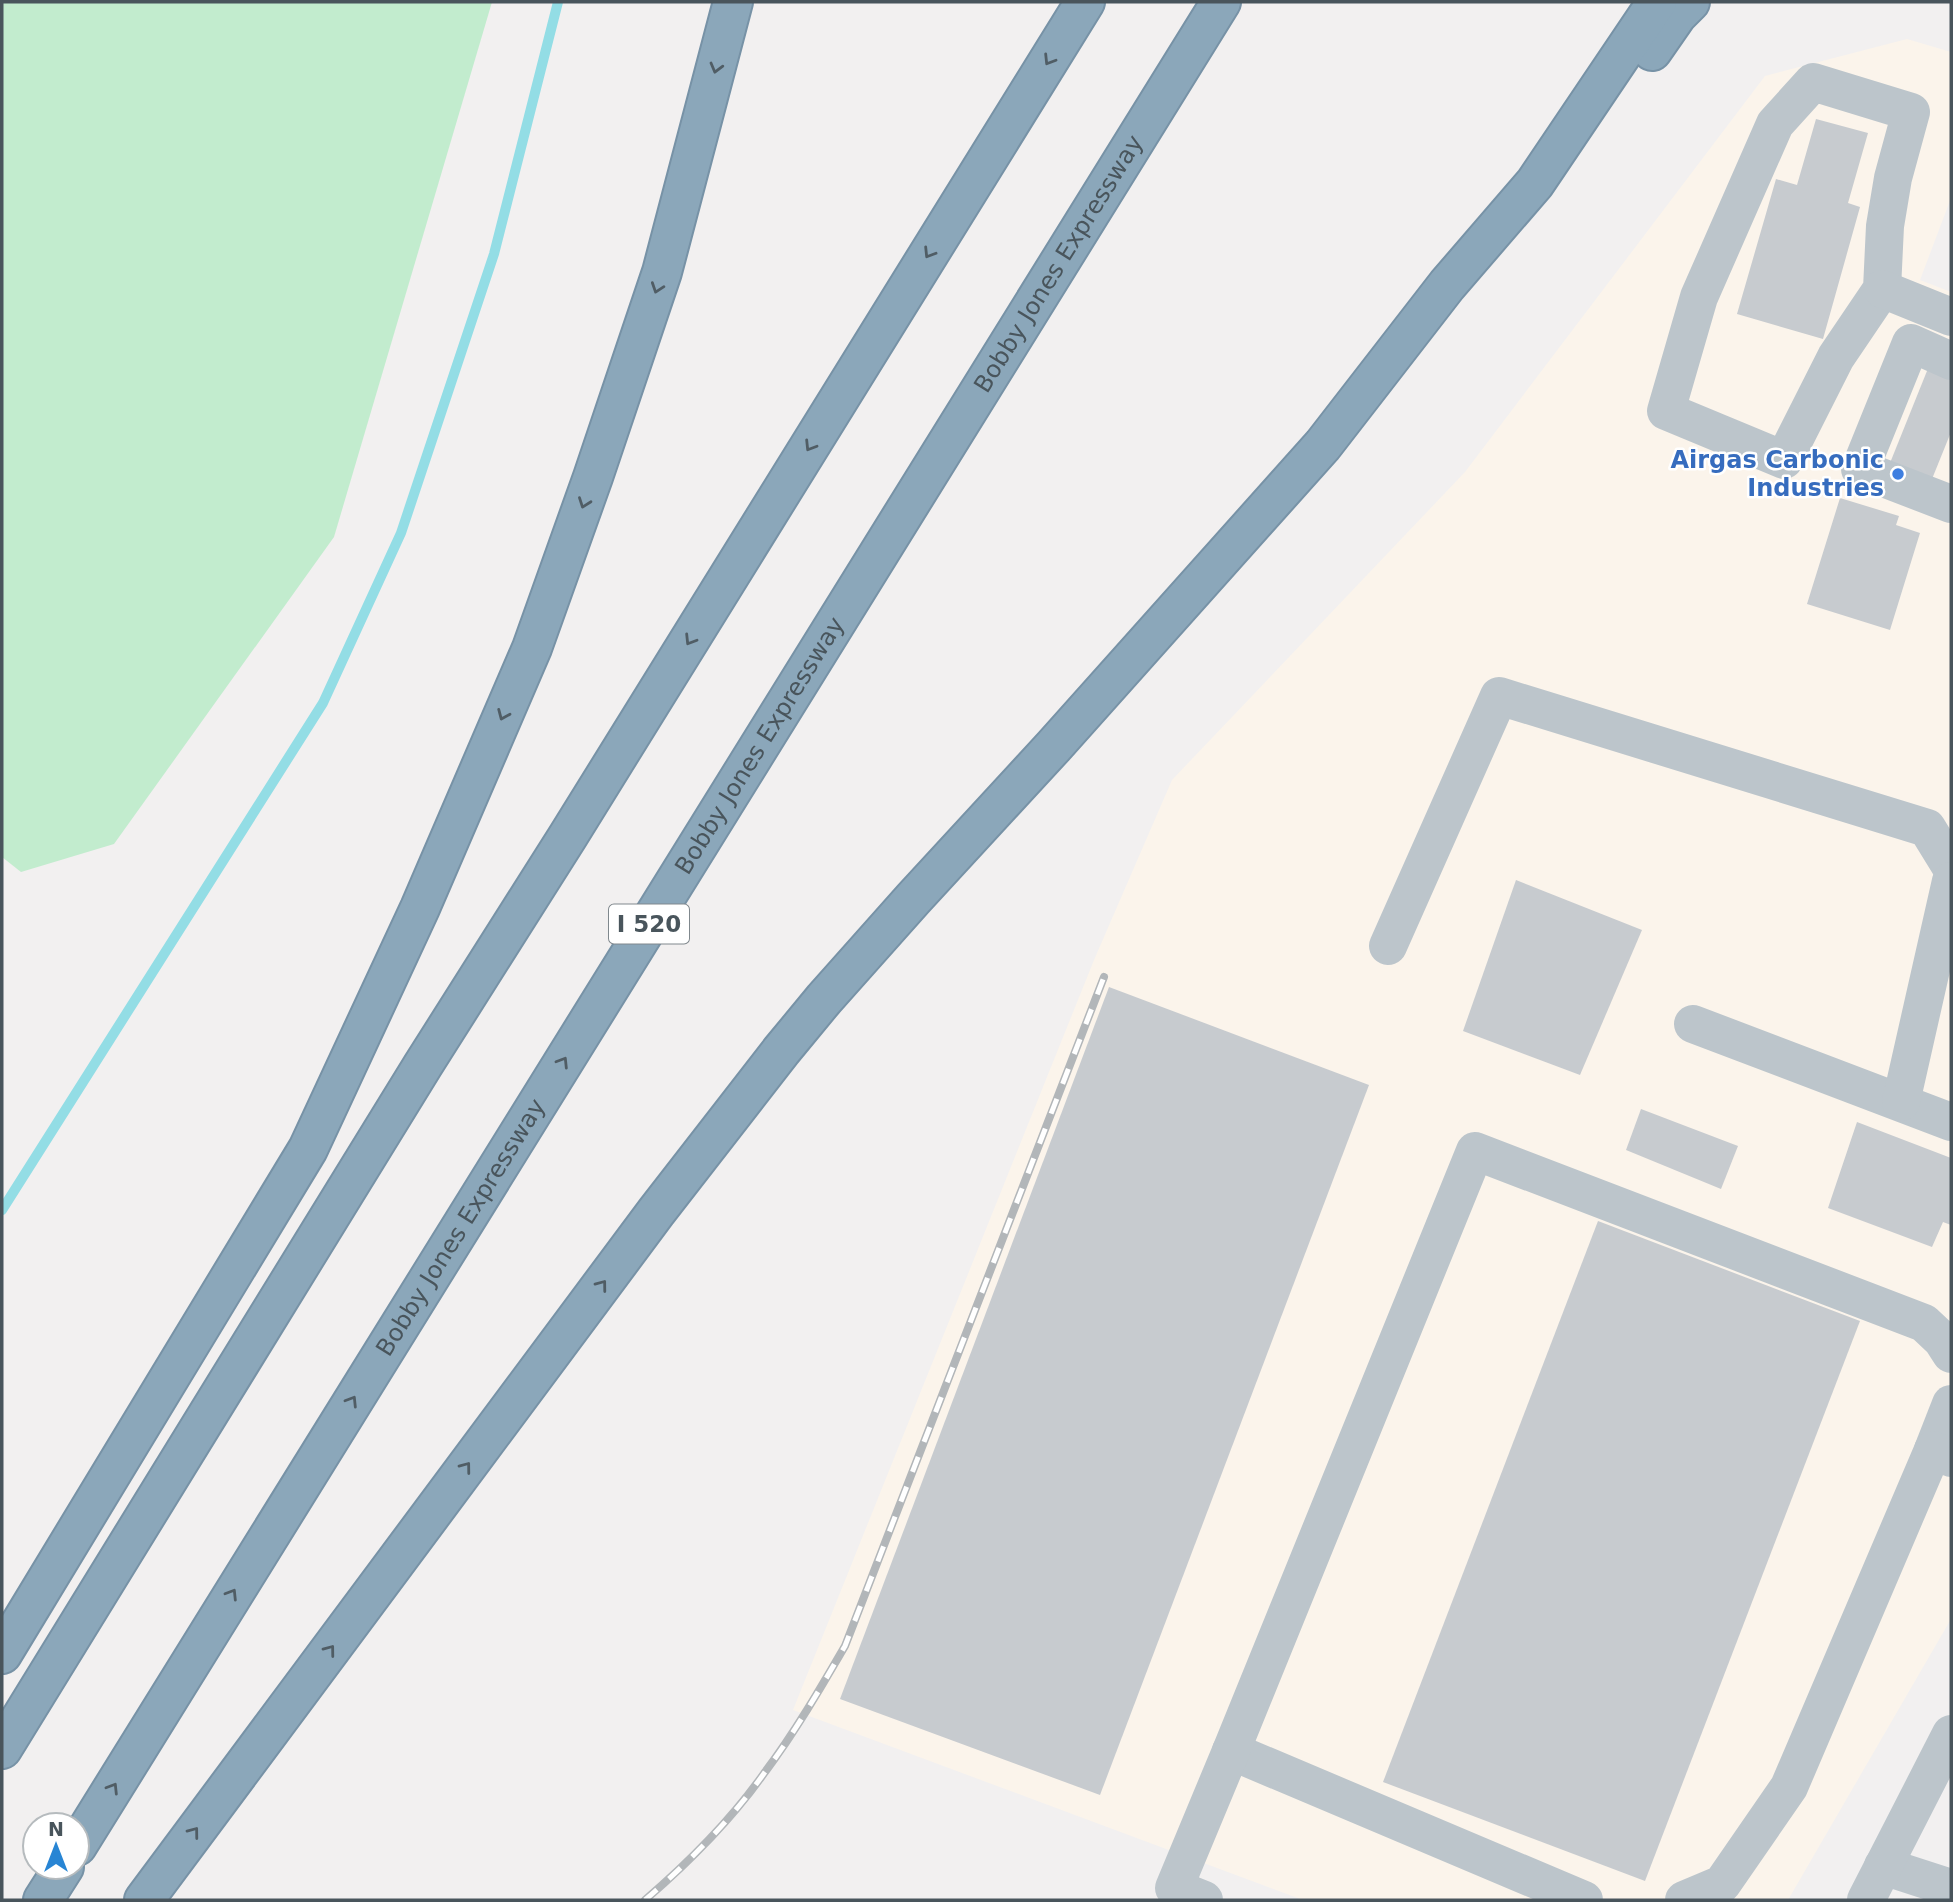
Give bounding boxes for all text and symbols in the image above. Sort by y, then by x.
one-way arrow [1044,52,1057,65]
one-way arrow [710,62,724,74]
street label: Bobby Jones Expressway [968,130,1149,398]
one-way arrow [925,245,938,258]
one-way arrow [651,281,665,293]
one-way arrow [805,439,818,452]
place label: Airgas Carbonic Industries [1670,446,1884,502]
marker: Airgas Carbonic Industries [1890,466,1906,482]
one-way arrow [578,496,592,508]
street label: Bobby Jones Expressway [669,612,850,879]
one-way arrow [685,632,698,645]
one-way arrow [498,709,512,721]
road number: I 520 [609,904,689,944]
one-way arrow [554,1057,567,1070]
street label: Bobby Jones Expressway [370,1094,551,1361]
one-way arrow [594,1280,606,1293]
one-way arrow [344,1395,357,1408]
one-way arrow [458,1462,471,1475]
one-way arrow [224,1589,237,1602]
one-way arrow [322,1645,335,1657]
one-way arrow [104,1782,117,1795]
north arrow [21,1811,91,1881]
text: N [48,1818,64,1840]
one-way arrow [186,1827,199,1840]

